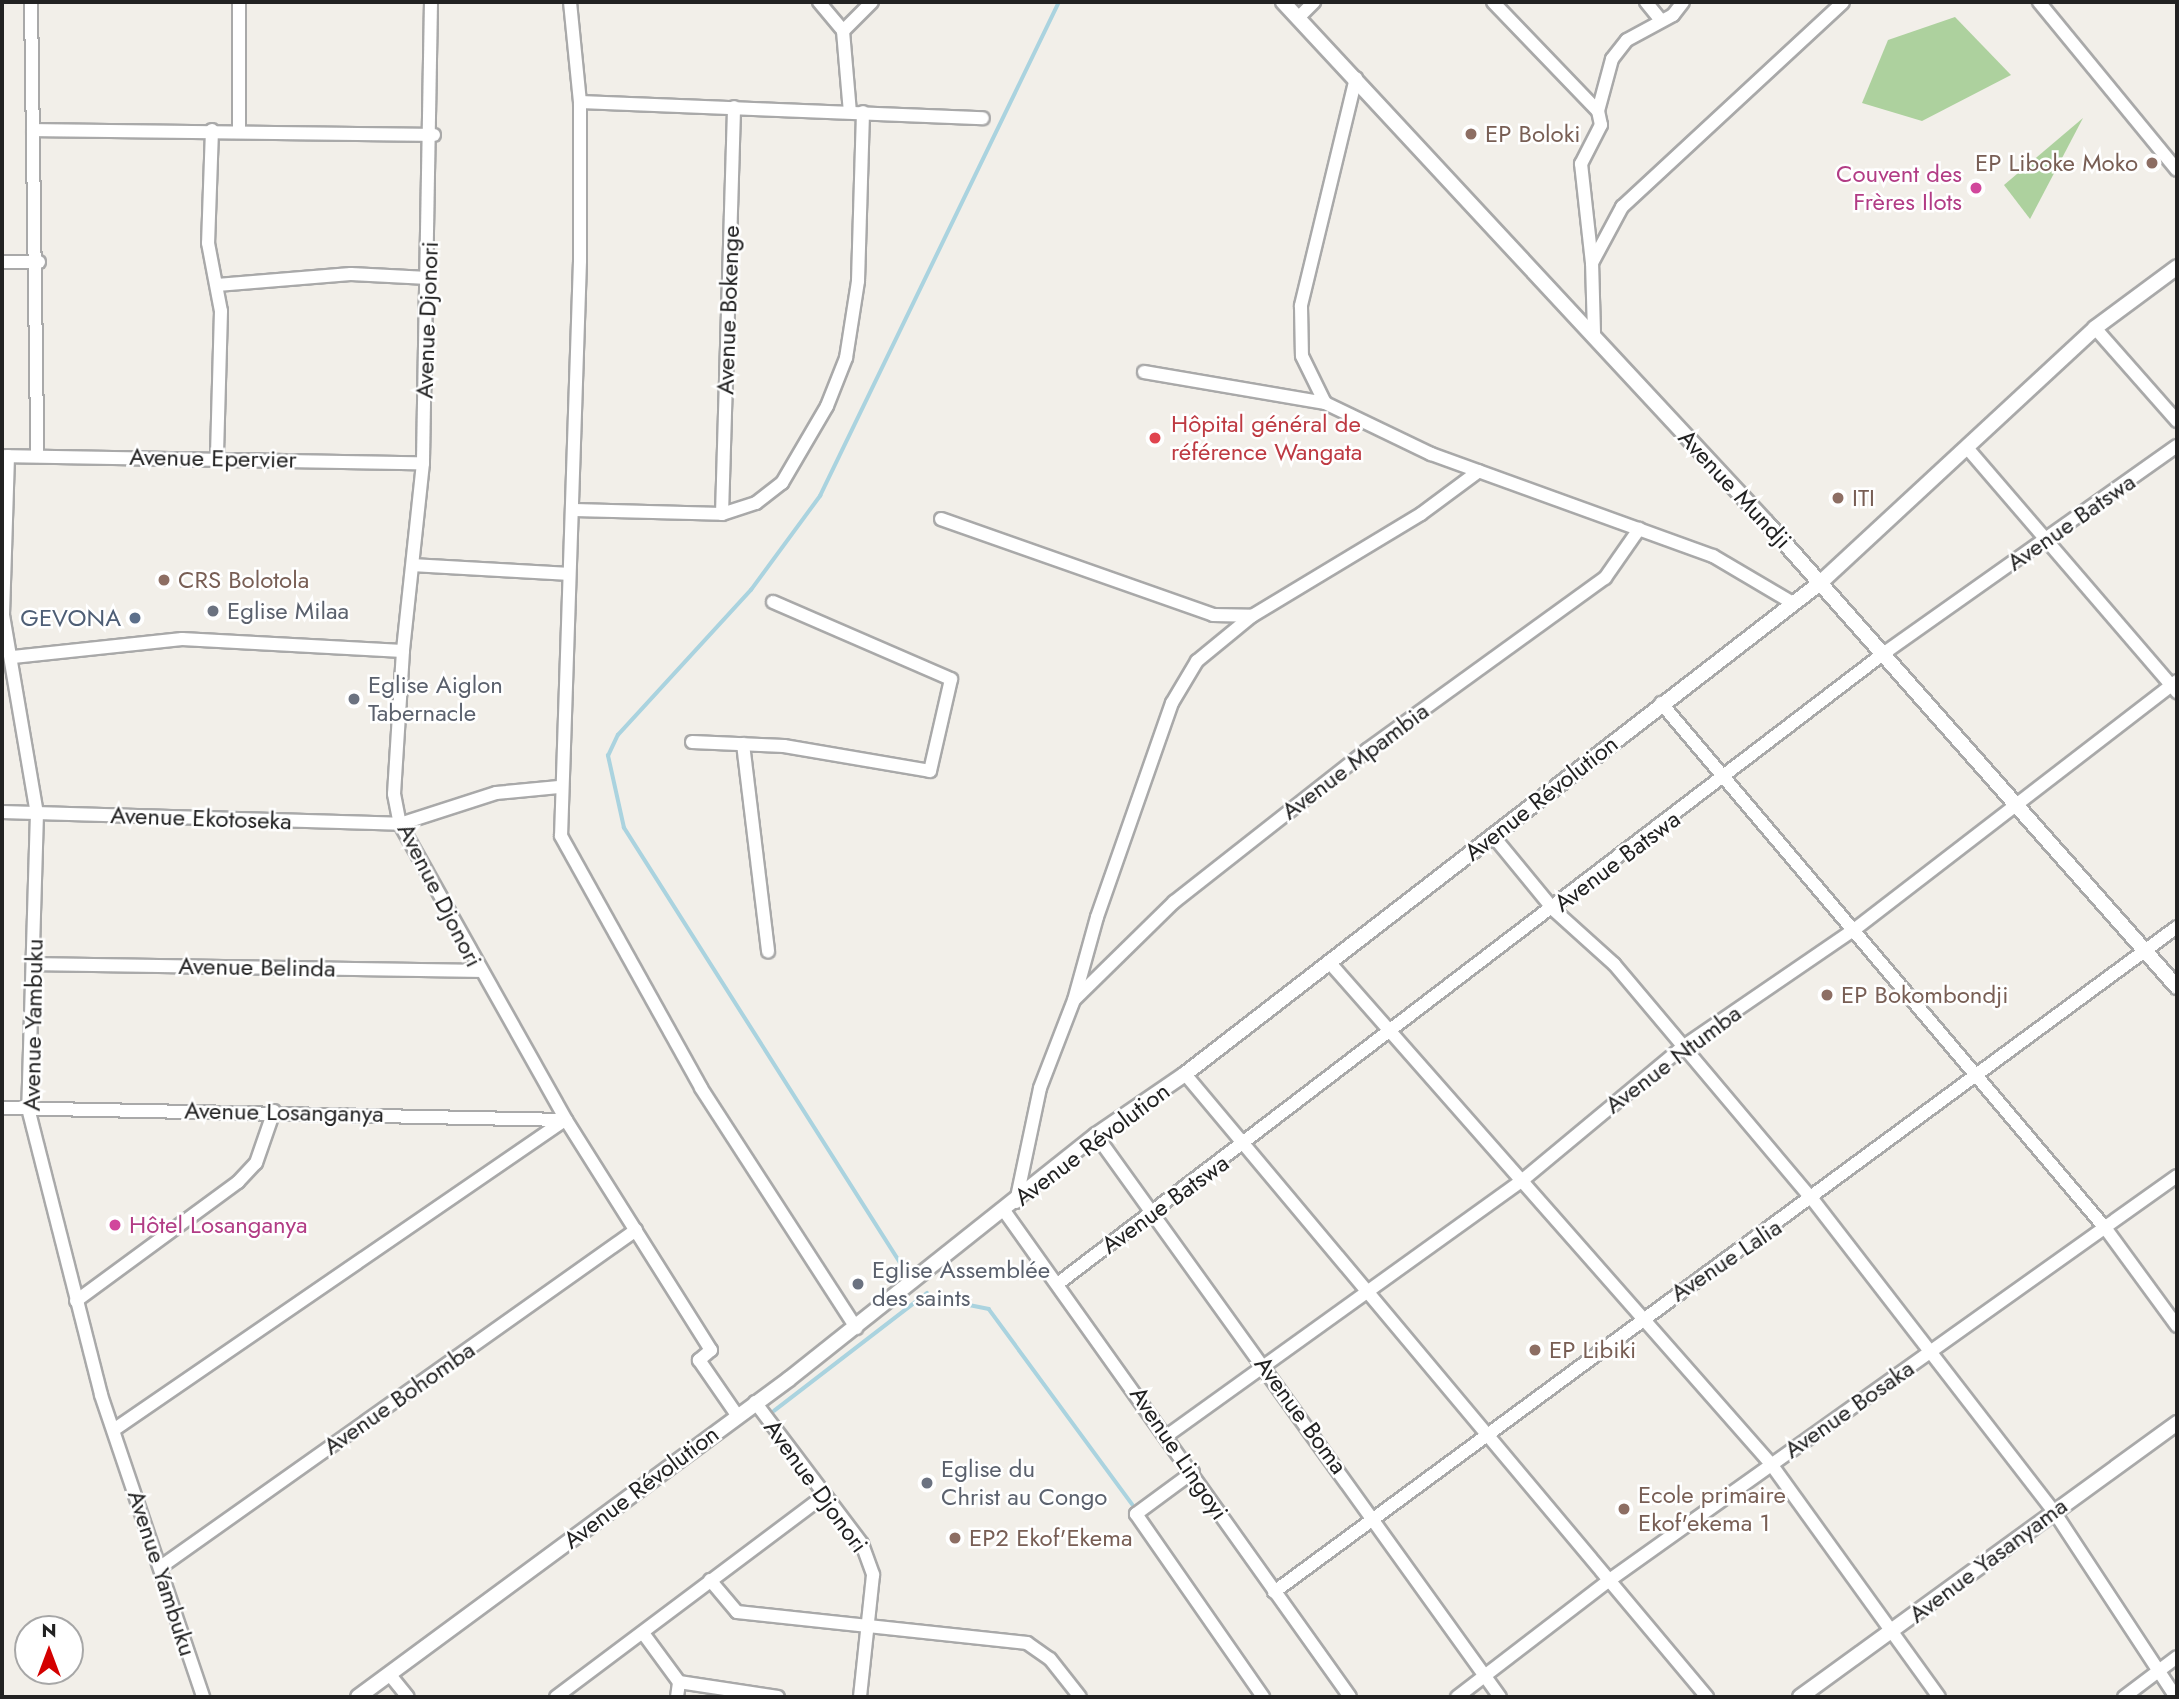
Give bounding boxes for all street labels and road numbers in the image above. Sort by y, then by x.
street label: Avenue Bokenge [711,225,745,395]
street label: Avenue Djonori [410,241,444,399]
street label: Avenue Mundji [1672,423,1798,555]
street label: Avenue Epervier [129,442,297,474]
street label: Avenue Batswa [2001,467,2141,577]
street label: Avenue Mpambia [1276,696,1434,826]
street label: Avenue Révolution [1459,729,1623,867]
street label: Avenue Ekotoseka [110,800,292,836]
street label: Avenue Batswa [1548,804,1686,918]
street label: Avenue Djonori [391,818,489,972]
street label: Avenue Yambuku [17,939,49,1111]
street label: Avenue Belinda [178,951,336,983]
street label: Avenue Ntumba [1599,998,1747,1120]
street label: Avenue Révolution [1009,1076,1175,1212]
street label: Avenue Losanganya [184,1096,384,1128]
street label: Avenue Batswa [1096,1148,1234,1260]
street label: Avenue Lalia [1665,1212,1787,1308]
street label: Avenue Bohomba [318,1335,480,1461]
street label: Avenue Boma [1249,1350,1353,1480]
street label: Avenue Bosaka [1779,1354,1919,1464]
street label: Avenue Lingoyi [1124,1381,1234,1525]
street label: Avenue Djonori [758,1414,874,1558]
street label: Avenue Révolution [558,1419,724,1555]
street label: Avenue Yambuku [122,1487,202,1659]
street label: Avenue Yasanyama [1903,1491,2073,1629]

